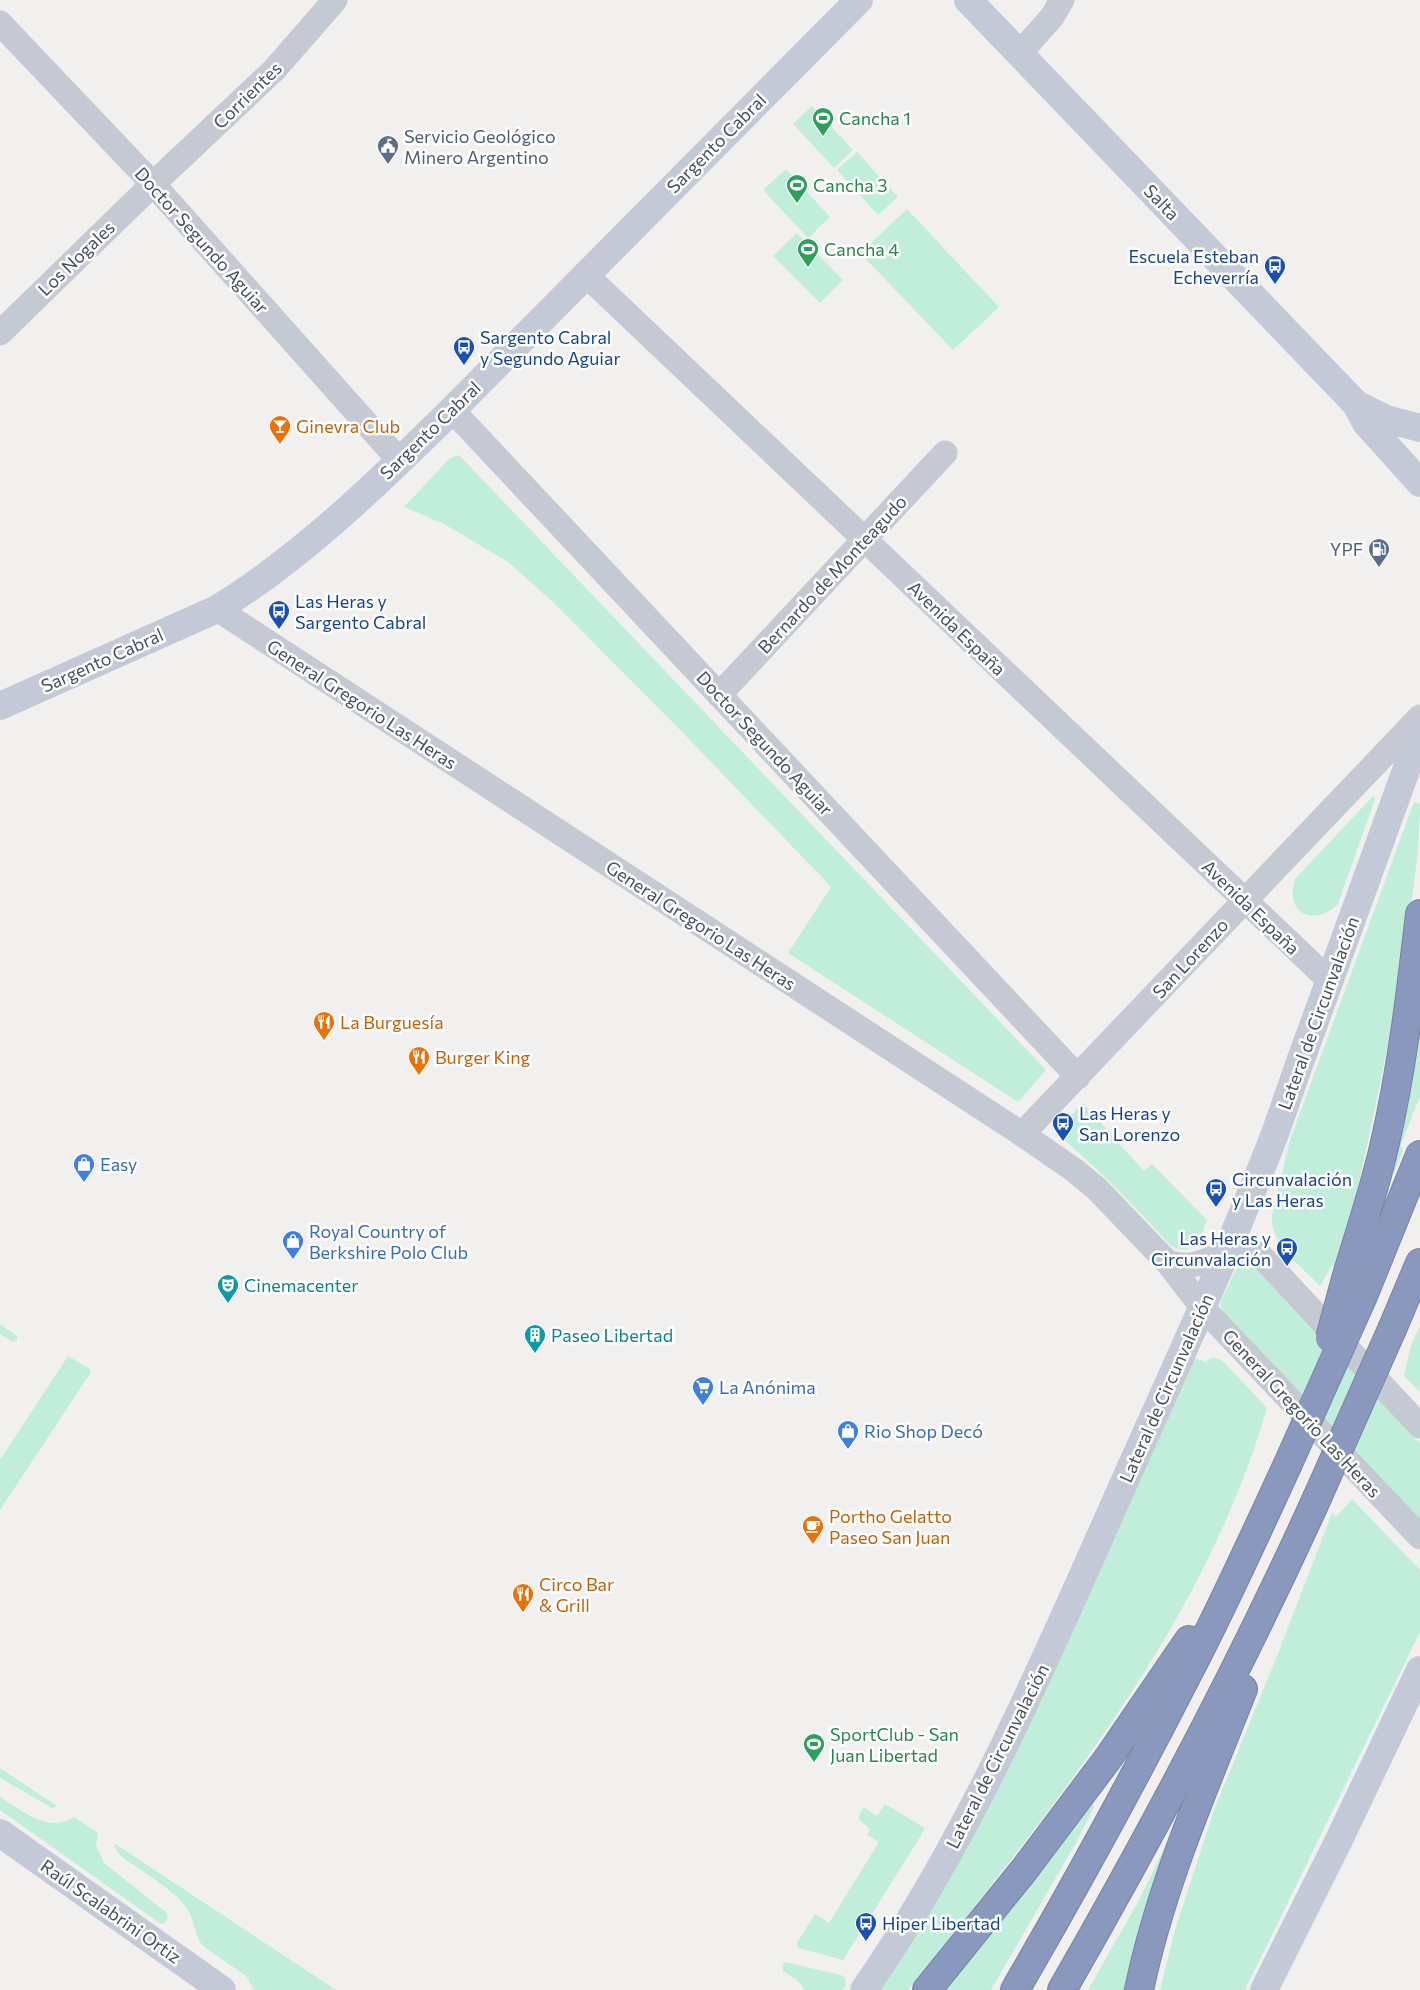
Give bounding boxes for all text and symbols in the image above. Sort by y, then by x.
street label: Corrientes [208,57,286,133]
street label: Sargento Cabral [662,89,770,197]
sports icon: Cancha 1 [811,106,835,137]
place label: Cancha 1 [839,107,911,129]
place label: Servicio Geológico Minero Argentino [404,125,556,168]
public building icon: Servicio Geológico Minero Argentino [376,134,400,165]
street label: Doctor Segundo Aguiar [130,162,274,318]
sports icon: Cancha 3 [785,173,809,204]
place label: Cancha 3 [813,174,887,196]
street label: Salta [1140,179,1184,225]
street label: Los Nogales [33,216,119,300]
sports icon: Cancha 4 [796,237,820,268]
place label: Cancha 4 [824,238,899,260]
place label: Escuela Esteban Echeverría [1128,245,1259,288]
bus stop icon: Escuela Esteban Echeverría [1263,254,1287,285]
place label: Sargento Cabral y Segundo Aguiar [480,326,621,369]
bus stop icon: Sargento Cabral y Segundo Aguiar [452,335,476,366]
street label: Sargento Cabral [375,376,485,484]
bar icon: Ginevra Club [268,414,292,445]
place label: Ginevra Club [296,415,400,437]
street label: Bernardo de Monteagudo [753,490,911,658]
fuel station icon: YPF [1367,537,1391,568]
place label: YPF [1330,538,1363,560]
street label: Avenida España [904,576,1010,680]
place label: Las Heras y Sargento Cabral [295,590,426,633]
bus stop icon: Las Heras y Sargento Cabral [267,599,291,630]
street label: Sargento Cabral [38,623,166,697]
street label: General Gregorio Las Heras [263,634,461,774]
street label: Doctor Segundo Aguiar [692,666,838,820]
street label: General Gregorio Las Heras [602,855,800,995]
street label: Avenida España [1198,855,1304,959]
street label: Lateral de Circunvalación [1273,913,1363,1113]
street label: San Lorenzo [1147,914,1233,1002]
restaurant icon: La Burguesía [312,1010,336,1041]
place label: La Burguesía [340,1011,444,1033]
restaurant icon: Burger King [407,1045,431,1076]
place label: Burger King [435,1046,531,1068]
place label: Las Heras y San Lorenzo [1079,1102,1180,1145]
bus stop icon: Las Heras y San Lorenzo [1051,1111,1075,1142]
shop icon: Easy [72,1152,96,1183]
place label: Easy [100,1153,137,1175]
place label: Circunvalación y Las Heras [1232,1168,1352,1211]
bus stop icon: Circunvalación y Las Heras [1204,1177,1228,1208]
place label: Royal Country of Berkshire Polo Club [309,1220,468,1263]
place label: Las Heras y Circunvalación [1151,1227,1271,1270]
shop icon: Royal Country of Berkshire Polo Club [281,1229,305,1260]
bus stop icon: Las Heras y Circunvalación [1275,1236,1299,1267]
theatre icon: Cinemacenter [216,1273,240,1304]
place label: Cinemacenter [244,1274,359,1296]
street label: Lateral de Circunvalación [1114,1290,1218,1486]
building icon: Paseo Libertad [523,1323,547,1354]
place label: Paseo Libertad [551,1324,673,1346]
street label: General Gregorio Las Heras [1218,1324,1386,1502]
supermarket icon: La Anónima [691,1375,715,1406]
place label: La Anónima [719,1376,816,1398]
shop icon: Rio Shop Decó [836,1419,860,1450]
place label: Rio Shop Decó [864,1420,983,1442]
place label: Portho Gelatto Paseo San Juan [829,1505,952,1548]
cafe icon: Portho Gelatto Paseo San Juan [801,1514,825,1545]
place label: Circo Bar & Grill [539,1573,614,1616]
restaurant icon: Circo Bar & Grill [511,1582,535,1613]
street label: Lateral de Circunvalación [941,1660,1053,1852]
place label: SportClub - San Juan Libertad [830,1723,959,1766]
sports icon: SportClub - San Juan Libertad [802,1732,826,1763]
street label: Raúl Scalabrini Ortiz [37,1854,185,1968]
bus stop icon: Hiper Libertad [854,1911,878,1942]
place label: Hiper Libertad [882,1912,1000,1934]

